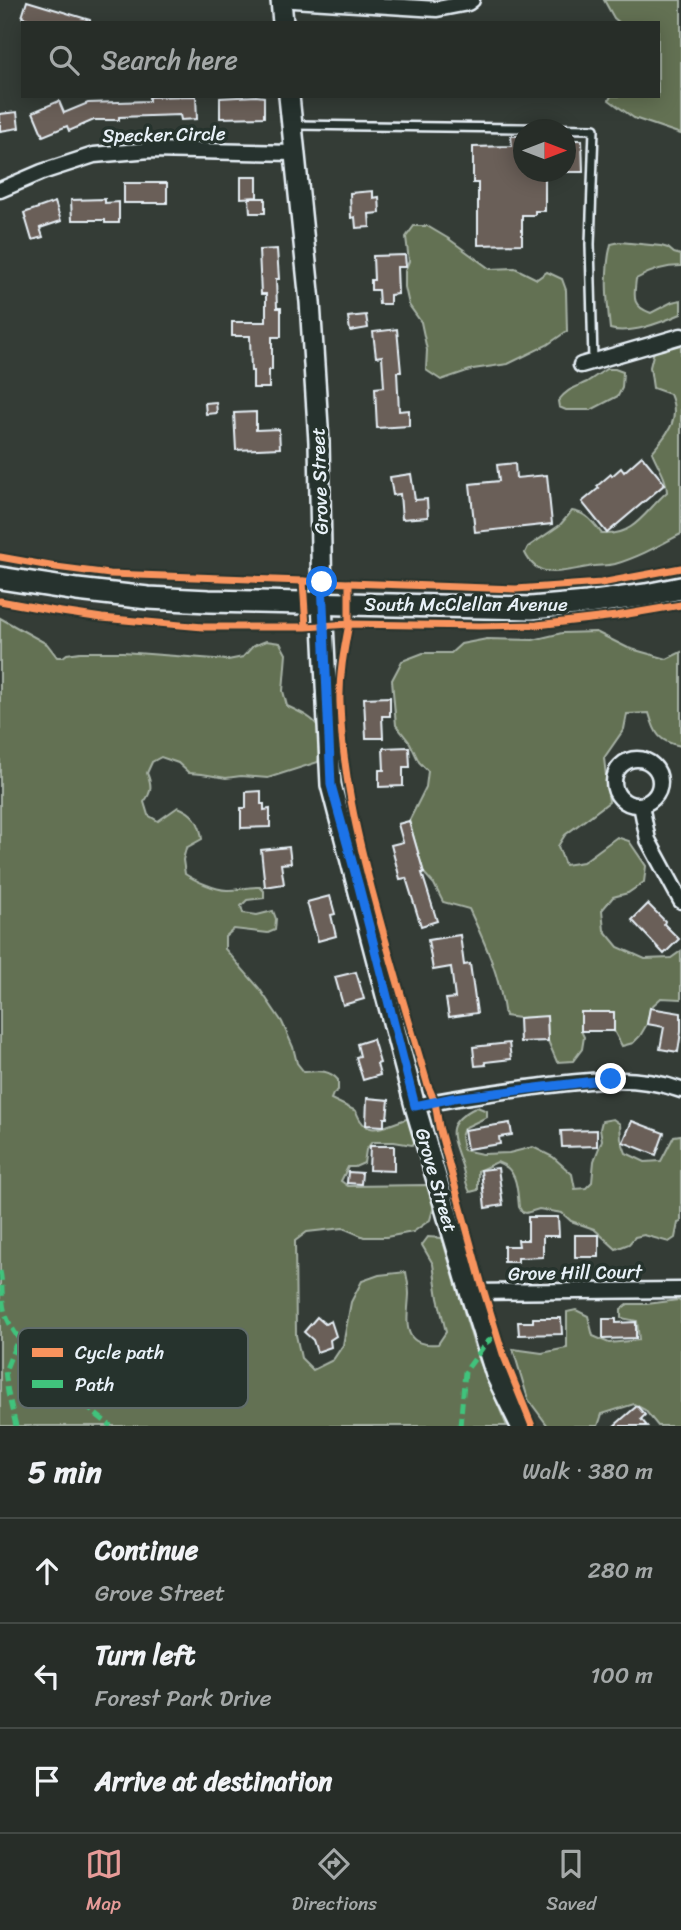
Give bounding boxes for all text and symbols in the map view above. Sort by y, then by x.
search box [21,21,660,98]
text: Search here [101,37,238,83]
icon: search [45,41,83,79]
street label: Specker Circle [102,117,226,152]
north arrow [513,119,576,182]
street label: Grove Street [301,427,338,535]
route start [306,566,337,597]
street label: South McClellan Avenue [364,588,568,621]
route end [595,1063,626,1094]
street label: Grove Street [406,1124,467,1236]
street label: Grove Hill Court [508,1255,644,1290]
legend [18,1328,248,1408]
text: Cycle path [75,1336,164,1369]
text: Path [75,1368,114,1401]
text: 5 min [28,1445,102,1499]
text: Walk · 380 m [522,1451,653,1492]
text: Continue [95,1527,198,1573]
text: 280 m [588,1550,653,1591]
icon: ahead [28,1552,66,1590]
text: Grove Street [95,1573,225,1614]
text: Turn left [95,1632,195,1678]
text: 100 m [590,1655,653,1696]
icon: left [28,1657,66,1695]
text: Forest Park Drive [95,1678,271,1719]
text: Arrive at destination [95,1758,332,1804]
icon: arrive [28,1762,66,1800]
tab: Map [85,1845,123,1920]
tab: Directions [292,1845,377,1920]
tab: Saved [546,1845,596,1920]

